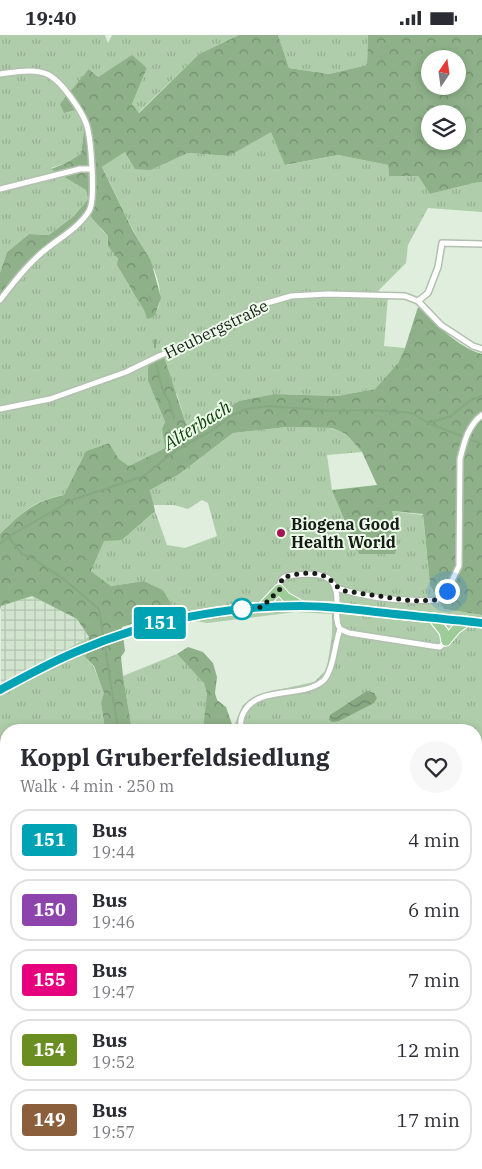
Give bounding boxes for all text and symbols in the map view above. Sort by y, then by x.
text: 19:40 [25,6,76,30]
north arrow [421,50,466,95]
map controls [421,50,466,150]
button: layers [421,105,466,150]
street label: Heubergstraße [161,295,271,363]
water label: Alterbach [158,395,235,455]
place label: Biogena Good Health World [291,514,400,552]
marker: Biogena Good Health World [275,527,287,539]
your location [435,579,460,604]
unlabelled marker [231,598,253,620]
line badge: 151 [131,607,189,639]
text: 151 [144,611,176,634]
text: Koppl Gruberfeldsiedlung [20,741,330,773]
button: heart [410,741,462,793]
text: Walk · 4 min · 250 m [20,776,174,796]
text: Bus [92,818,127,842]
text: 151 [33,828,66,851]
text: 4 min [408,828,460,852]
text: 19:44 [92,842,135,862]
text: Bus [92,888,127,912]
text: 150 [33,898,66,921]
text: 6 min [408,898,460,922]
text: 19:46 [92,912,135,932]
text: Bus [92,958,127,982]
text: 155 [33,968,66,991]
text: 7 min [408,968,460,992]
text: 19:47 [92,982,135,1002]
text: Bus [92,1028,127,1052]
text: 154 [33,1038,66,1061]
text: 12 min [397,1038,460,1062]
text: 19:52 [92,1052,135,1072]
text: Bus [92,1098,127,1122]
text: 149 [33,1108,66,1131]
text: 17 min [397,1108,460,1132]
text: 19:57 [92,1122,135,1142]

